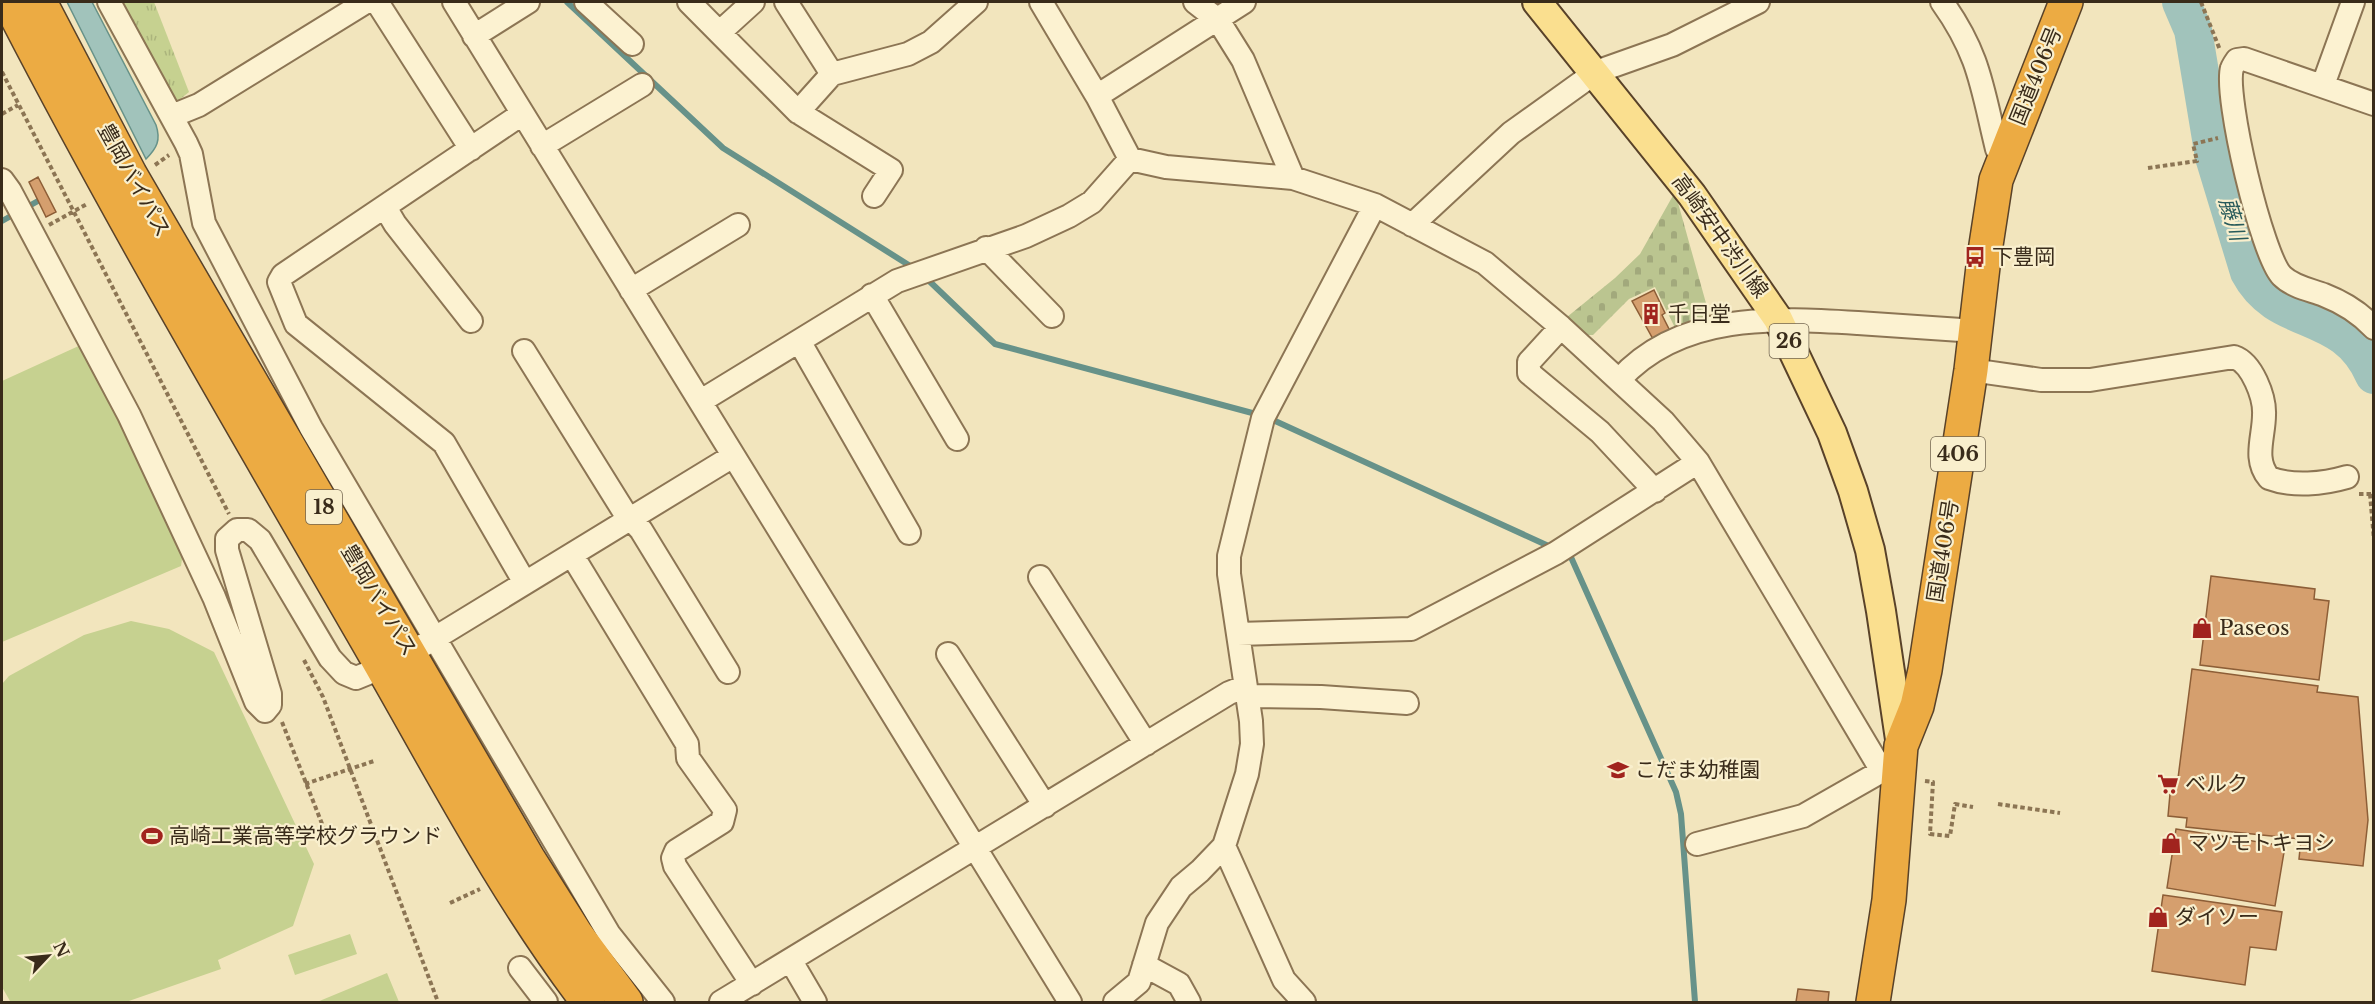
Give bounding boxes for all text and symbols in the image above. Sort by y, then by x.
street label: 国道406号 [2005,23,2067,129]
street label: 豊岡バイパス [92,119,176,241]
street label: 高崎安中渋川線 [1666,169,1774,303]
water label: 藤川 [2213,194,2252,246]
place label: 下豊岡 [1992,244,2055,270]
bus stop icon: 下豊岡 [1963,245,1987,269]
place label: 千日堂 [1668,301,1731,327]
building icon: 千日堂 [1639,302,1663,326]
road number: 26 [1770,324,1808,358]
road number: 406 [1931,437,1985,471]
road number: 18 [306,490,342,524]
street label: 国道406号 [1922,498,1964,604]
street label: 豊岡バイパス [336,539,422,661]
place label: Paseos [2219,615,2290,641]
shop icon: Paseos [2190,616,2214,640]
place label: こだま幼稚園 [1635,757,1761,783]
school or university icon: こだま幼稚園 [1606,758,1630,782]
place label: ベルク [2185,771,2248,797]
supermarket icon: ベルク [2156,772,2180,796]
place label: 高崎工業高等学校グラウンド [169,823,442,849]
sports icon: 高崎工業高等学校グラウンド [140,824,164,848]
place label: マツモトキヨシ [2188,830,2335,856]
shop icon: マツモトキヨシ [2159,831,2183,855]
place label: ダイソー [2175,904,2259,930]
shop icon: ダイソー [2146,905,2170,929]
north arrow [18,926,78,986]
text: N [49,938,74,961]

